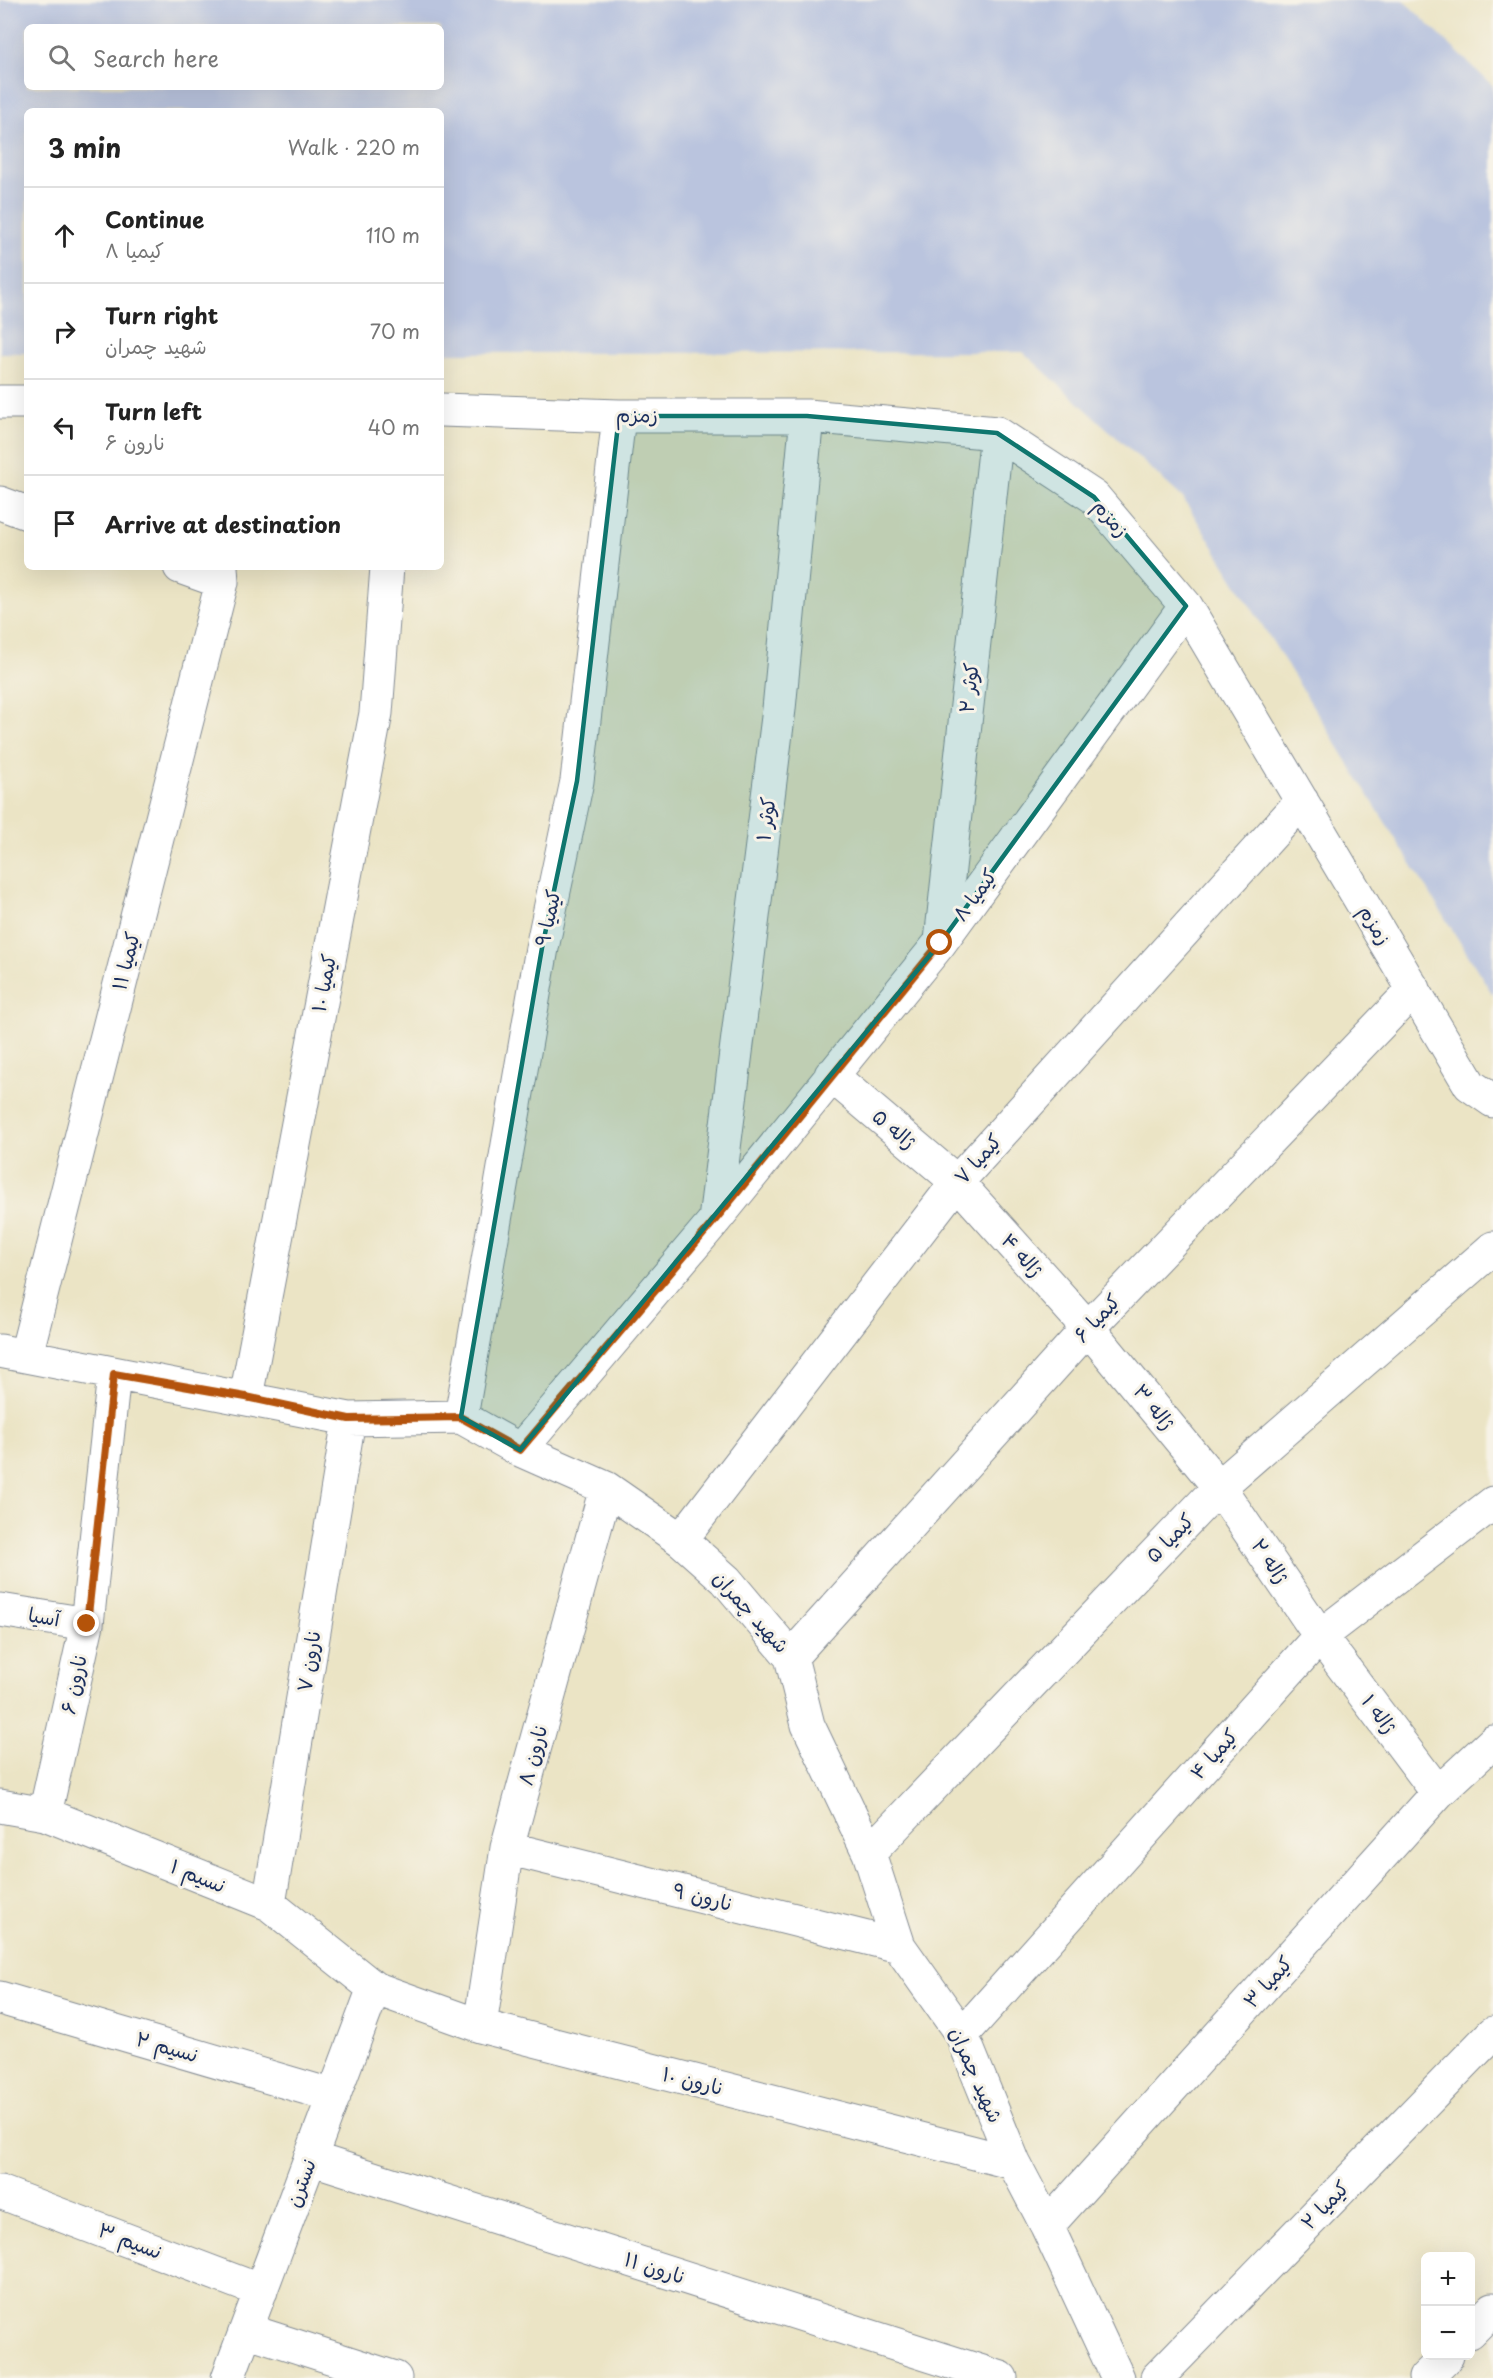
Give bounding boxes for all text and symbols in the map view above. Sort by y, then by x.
search box [24,24,444,90]
icon: search [45,41,78,74]
text: Search here [93,41,219,74]
text: 3 min [48,128,121,167]
text: Walk · 220 m [288,132,420,162]
text: Continue [105,202,204,235]
icon: ahead [48,219,81,252]
text: 110 m [366,220,420,250]
text: کیمیا ۸ [105,235,164,265]
text: Turn right [105,298,218,331]
icon: right [48,315,81,348]
text: 70 m [370,316,420,346]
text: شهید چمران [105,331,207,361]
text: Turn left [105,394,202,427]
street label: زمزم [616,399,658,430]
icon: left [48,411,81,444]
text: 40 m [368,412,420,442]
text: نارون ۶ [105,427,166,457]
street label: زمزم [1086,492,1137,544]
icon: arrive [48,507,81,540]
text: Arrive at destination [105,507,341,540]
street label: کوثر ۲ [950,661,986,715]
street label: کوثر ۱ [747,795,783,843]
street label: کیمیا ۸ [945,862,1004,927]
street label: کیمیا ۹ [526,887,568,949]
street label: زمزم [1351,899,1400,951]
street label: کیمیا ۱۱ [103,928,147,993]
route start [926,929,952,955]
street label: کیمیا ۱۰ [303,951,343,1015]
street label: ژاله ۵ [866,1101,923,1156]
street label: کیمیا ۷ [946,1126,1008,1190]
street label: ژاله ۴ [995,1226,1051,1283]
street label: کیمیا ۶ [1066,1286,1127,1348]
street label: ژاله ۳ [1127,1377,1183,1436]
street label: کیمیا ۵ [1138,1506,1201,1569]
street label: ژاله ۲ [1245,1532,1297,1589]
street label: شهید چمران [707,1563,797,1659]
street label: آسیا [26,1599,63,1633]
route end [73,1610,99,1636]
street label: نارون ۷ [288,1628,328,1694]
street label: نارون ۶ [52,1651,94,1717]
street label: ژاله ۱ [1355,1687,1405,1739]
street label: نارون ۸ [509,1721,555,1789]
street label: کیمیا ۴ [1182,1721,1244,1786]
street label: نسیم ۱ [166,1850,231,1901]
street label: نارون ۹ [670,1874,737,1918]
street label: کیمیا ۳ [1236,1948,1299,2014]
street label: شهید چمران [943,2022,1011,2127]
street label: نسیم ۲ [132,2023,202,2070]
street label: نارون ۱۰ [659,2058,727,2102]
street label: نسترن [277,2154,323,2211]
street label: کیمیا ۲ [1293,2173,1355,2236]
street label: نسیم ۳ [94,2214,167,2267]
street label: نارون ۱۱ [621,2243,690,2291]
map controls [1421,2252,1475,2360]
button: + [1421,2252,1475,2306]
button: − [1421,2306,1475,2360]

